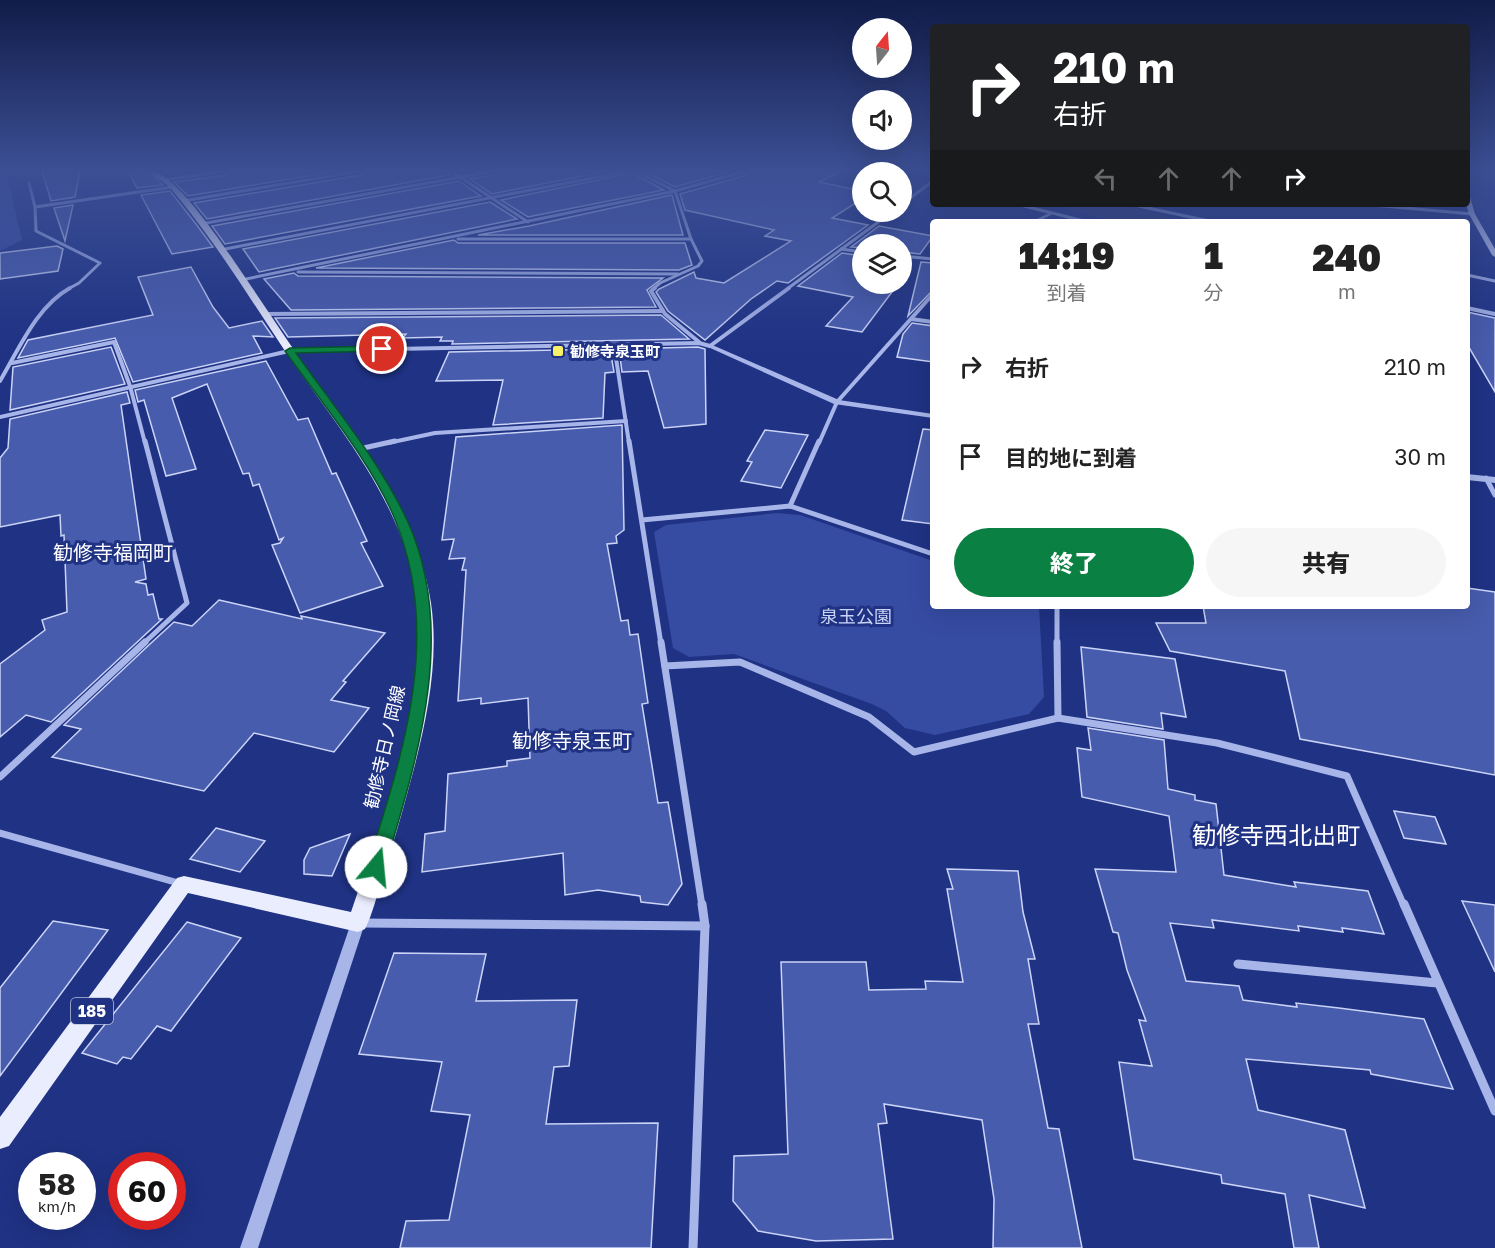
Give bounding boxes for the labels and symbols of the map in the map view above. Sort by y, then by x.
north arrow [852,18,912,78]
pin [356,323,407,374]
place label: 勧修寺泉玉町 [570,342,660,360]
marker: 勧修寺泉玉町 [551,344,565,358]
district label: 勧修寺福岡町 [53,540,173,564]
park label: 泉玉公園 [820,605,892,627]
street label: 勧修寺日ノ岡線 [359,683,409,811]
district label: 勧修寺泉玉町 [512,728,632,752]
district label: 勧修寺西北出町 [1192,820,1360,849]
position arrow [344,835,408,899]
road number: 185 [71,998,113,1024]
speed limit sign: 60 [108,1152,186,1230]

